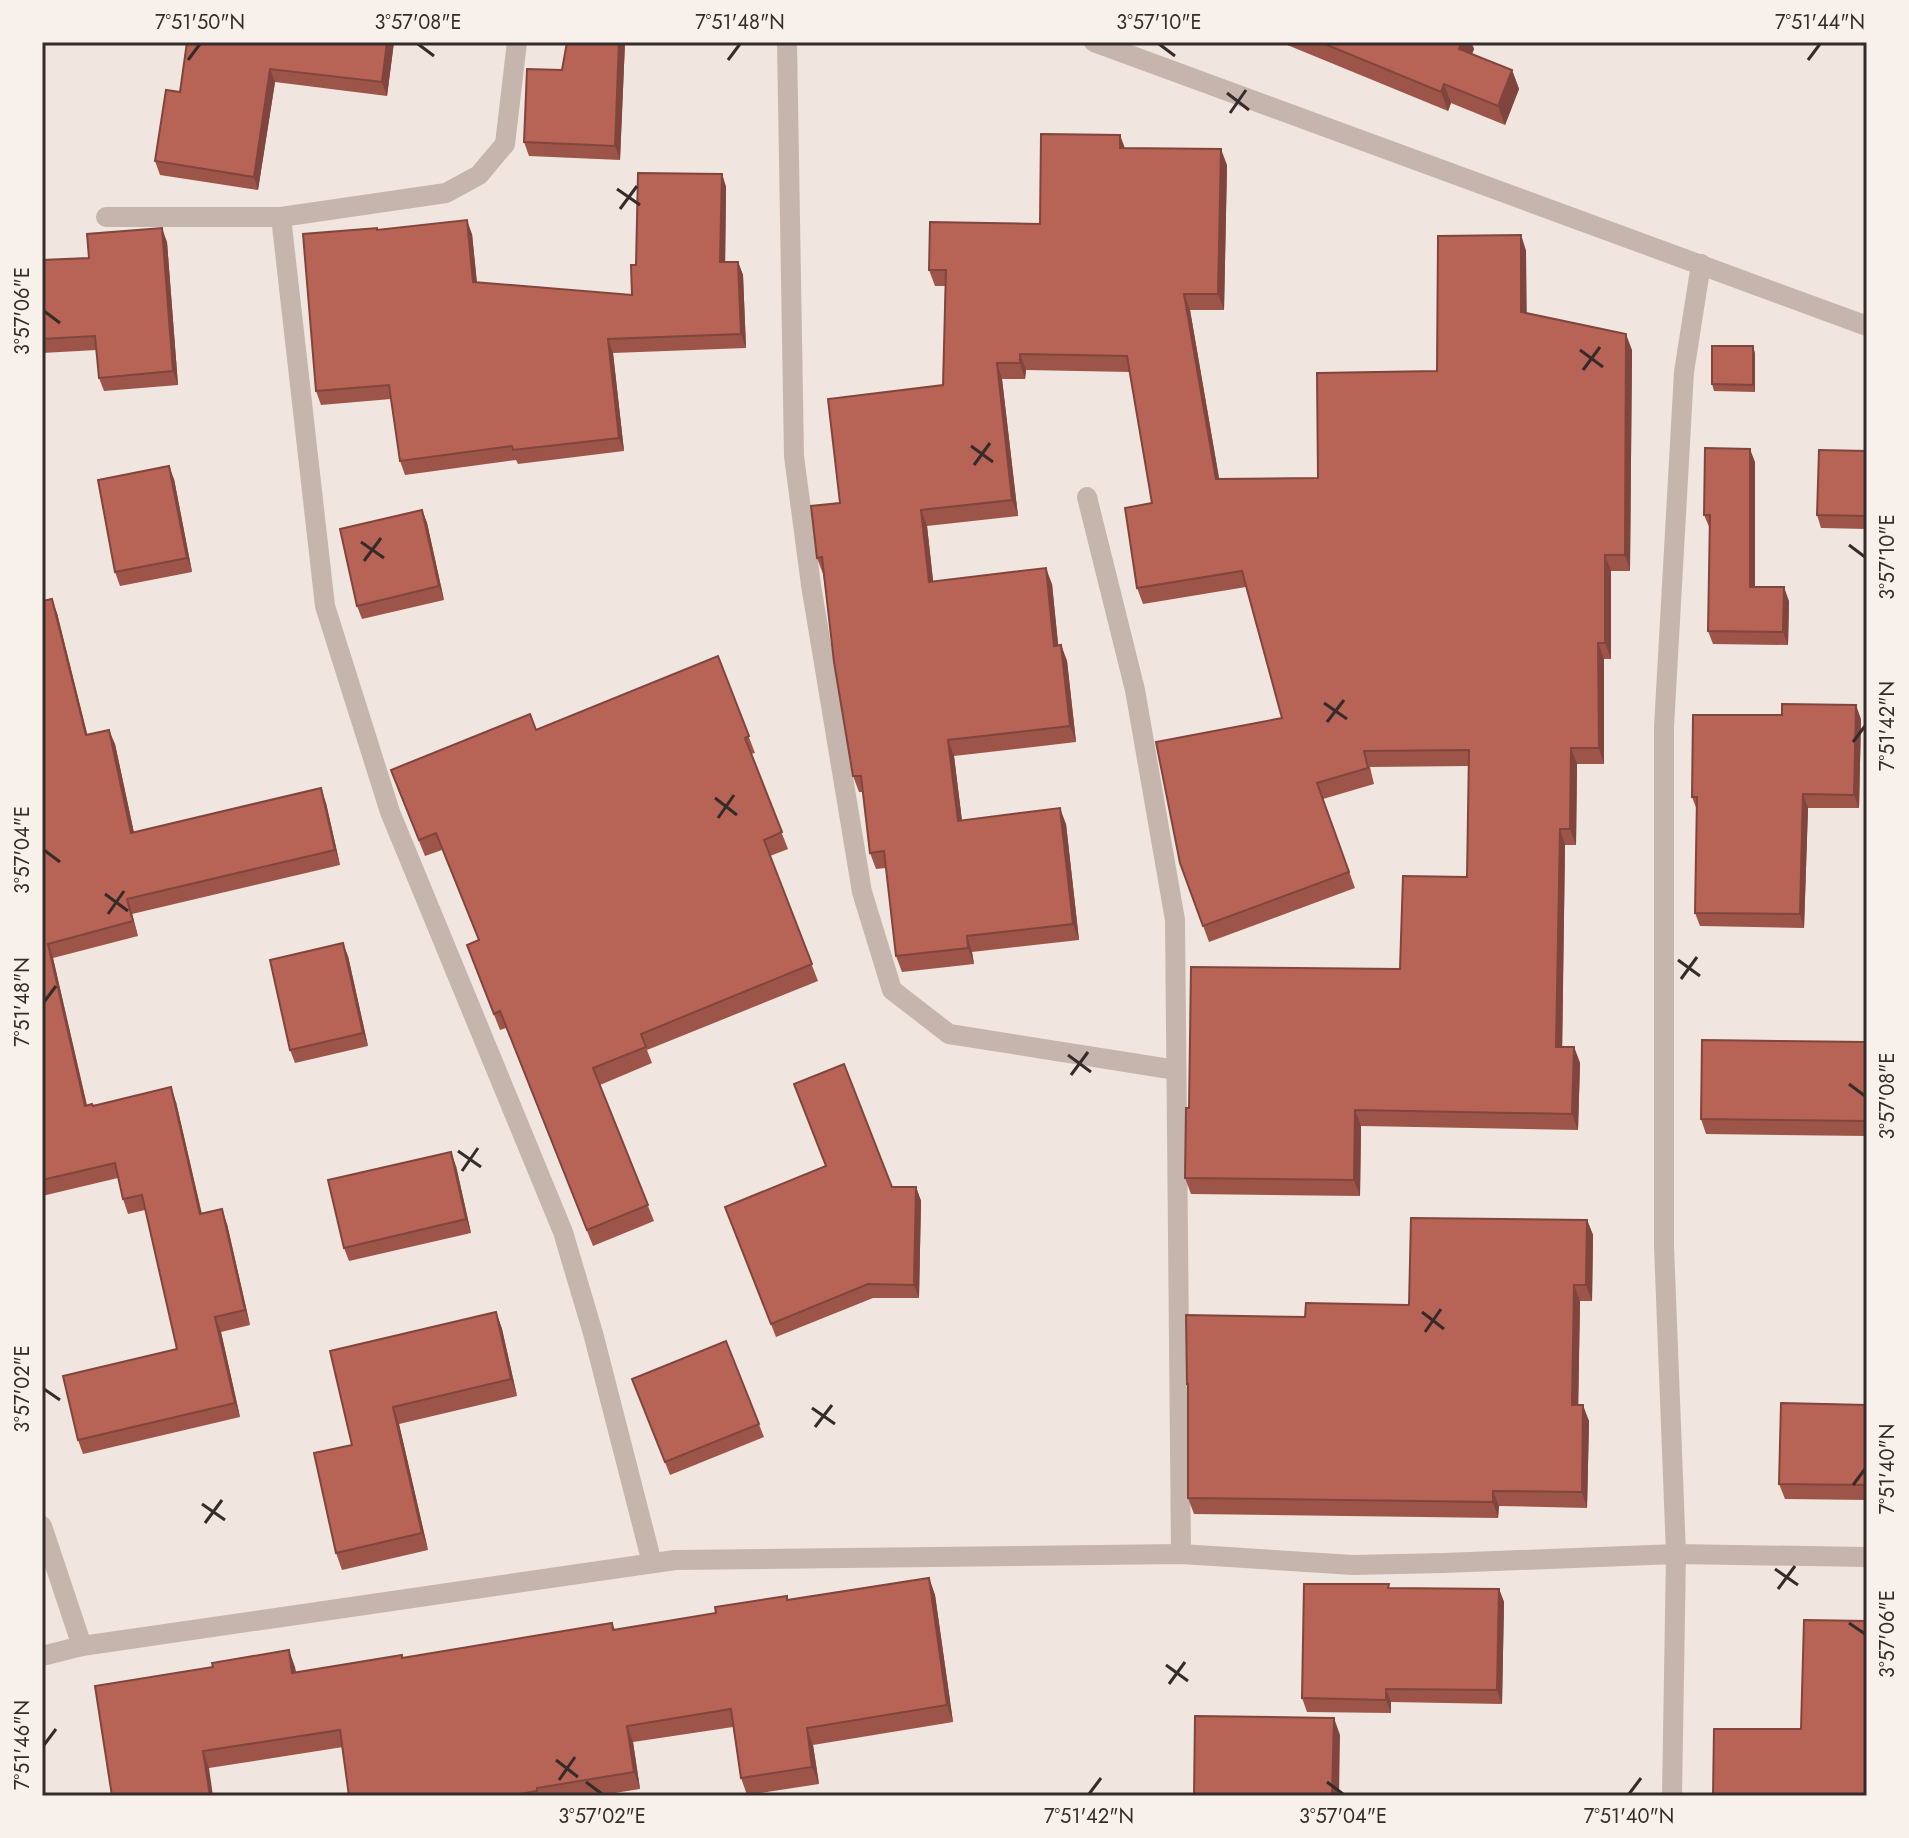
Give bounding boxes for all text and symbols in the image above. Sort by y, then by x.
text: 7°51'50"N [155,8,245,37]
text: 3°57'08"E [374,8,462,37]
text: 7°51'48"N [695,8,785,37]
text: 3°57'10"E [1116,8,1202,37]
text: 7°51'44"N [1775,8,1865,37]
text: 3°57'06"E [8,267,37,355]
text: 3°57'10"E [1873,514,1902,600]
text: 7°51'42"N [1873,681,1902,771]
text: 3°57'04"E [8,806,37,894]
text: 7°51'48"N [8,957,37,1047]
text: 3°57'08"E [1873,1052,1902,1140]
text: 3°57'02"E [8,1345,37,1433]
text: 7°51'40"N [1873,1424,1902,1514]
text: 3°57'06"E [1873,1590,1902,1678]
text: 7°51'46"N [8,1700,37,1790]
text: 3°57'02"E [558,1802,646,1831]
text: 7°51'42"N [1044,1802,1134,1831]
text: 3°57'04"E [1299,1802,1387,1831]
text: 7°51'40"N [1584,1802,1674,1831]

